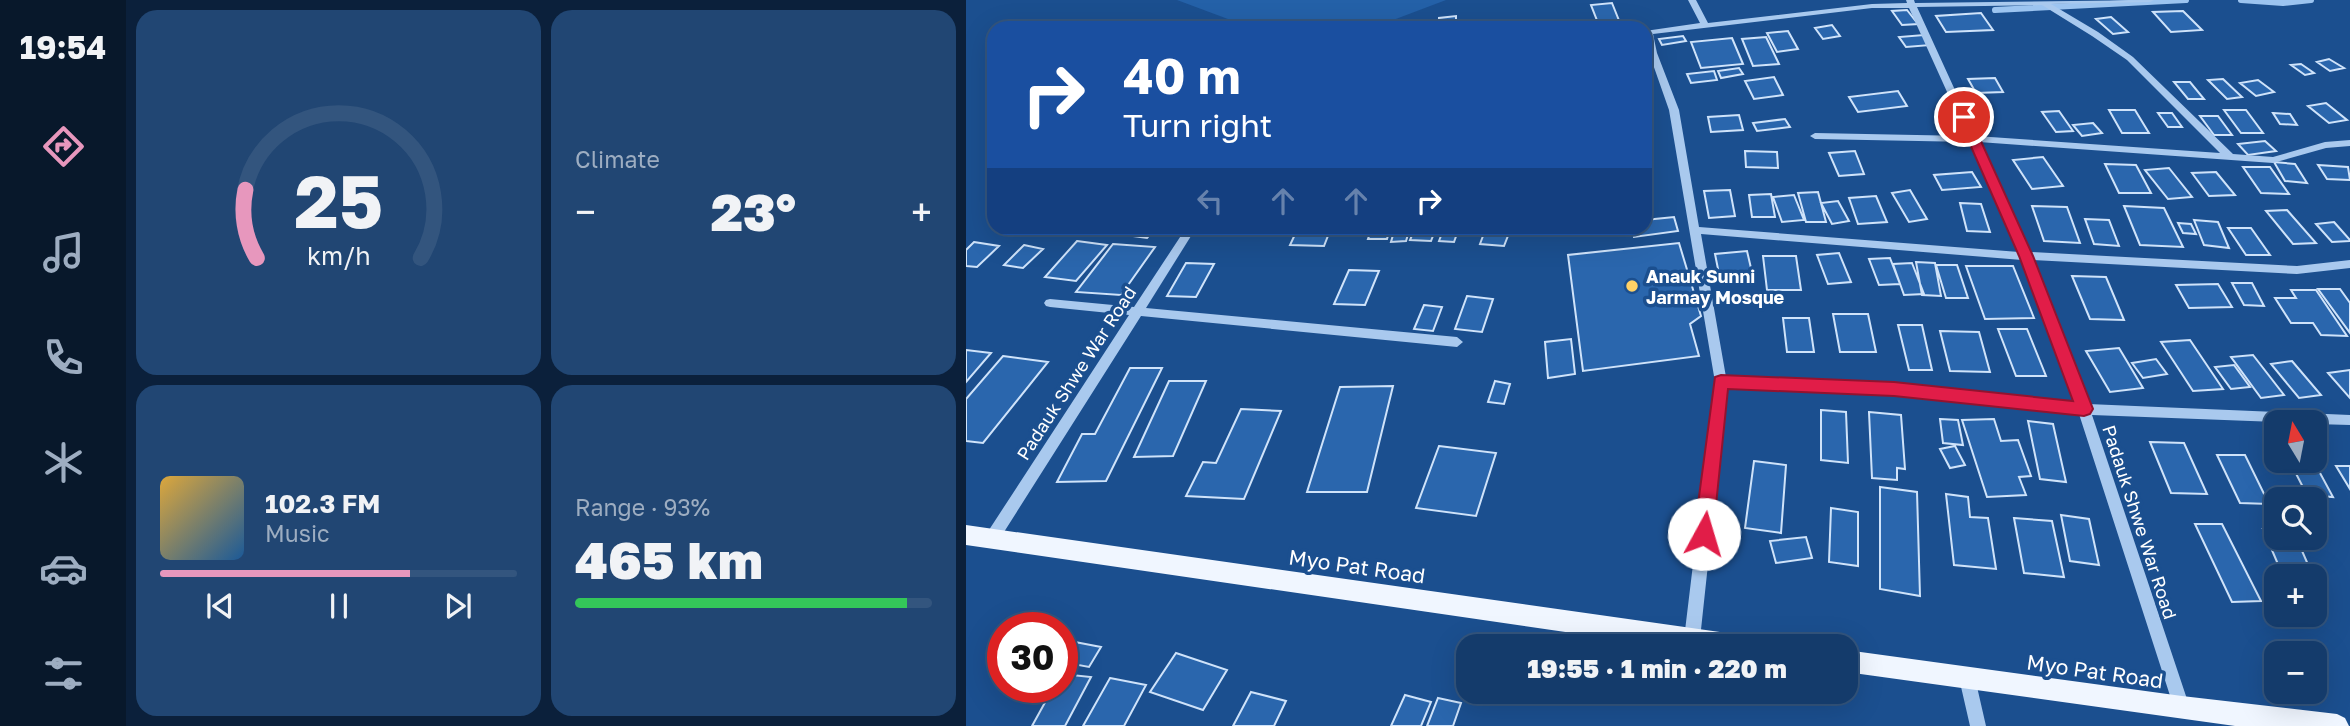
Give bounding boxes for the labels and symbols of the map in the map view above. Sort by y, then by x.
pin [1934,87,1994,147]
place label: Anauk Sunni Jarmay Mosque [1646,265,1785,308]
marker: Anauk Sunni Jarmay Mosque [1624,278,1640,294]
street label: Padauk Shwe War Road [1012,282,1140,464]
north arrow [2264,410,2328,472]
street label: Padauk Shwe War Road [2098,422,2182,622]
position arrow [1667,497,1741,571]
street label: Myo Pat Road [1287,544,1427,588]
speed limit sign: 30 [987,612,1078,703]
street label: Myo Pat Road [2025,649,2165,693]

